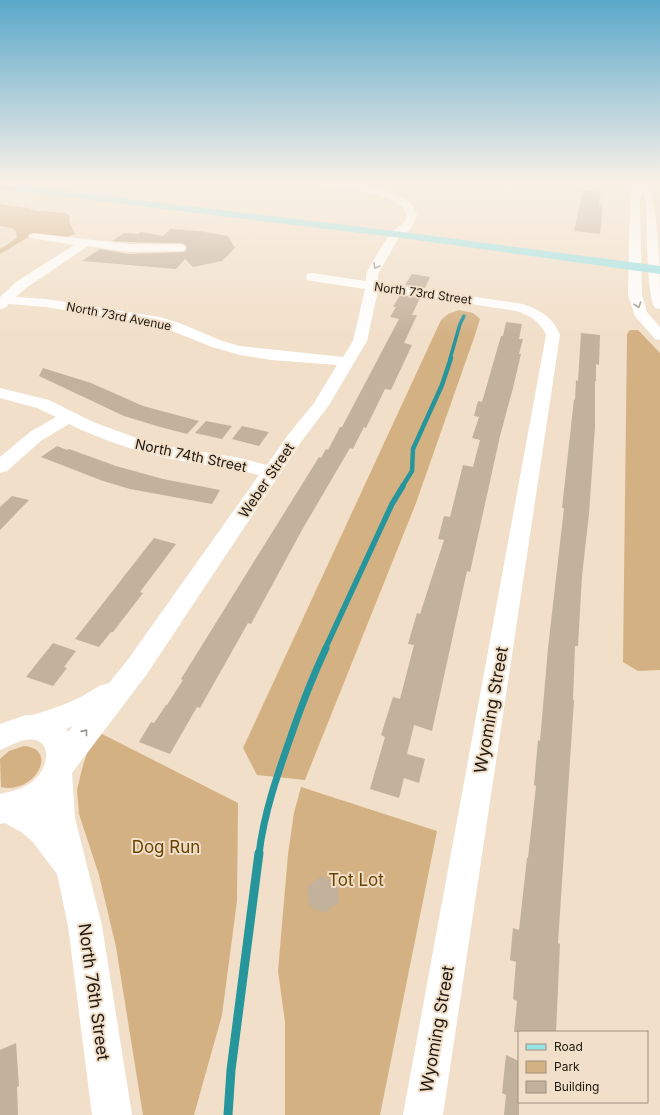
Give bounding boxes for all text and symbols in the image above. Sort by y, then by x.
one-way arrow [373,262,380,269]
street label: North 73rd Street [373,279,473,307]
street label: North 73rd Avenue [65,298,173,334]
one-way arrow [633,301,641,308]
street label: North 74th Street [134,435,249,475]
street label: Weber Street [235,439,298,521]
street label: Wyoming Street [470,645,512,775]
one-way arrow [80,729,87,736]
park label: Dog Run [132,837,200,857]
park label: Tot Lot [328,870,384,890]
street label: North 76th Street [74,922,114,1062]
street label: Wyoming Street [416,964,458,1094]
legend [518,1031,648,1103]
text: Road [554,1039,583,1054]
text: Park [554,1059,580,1074]
text: Building [554,1079,599,1094]

